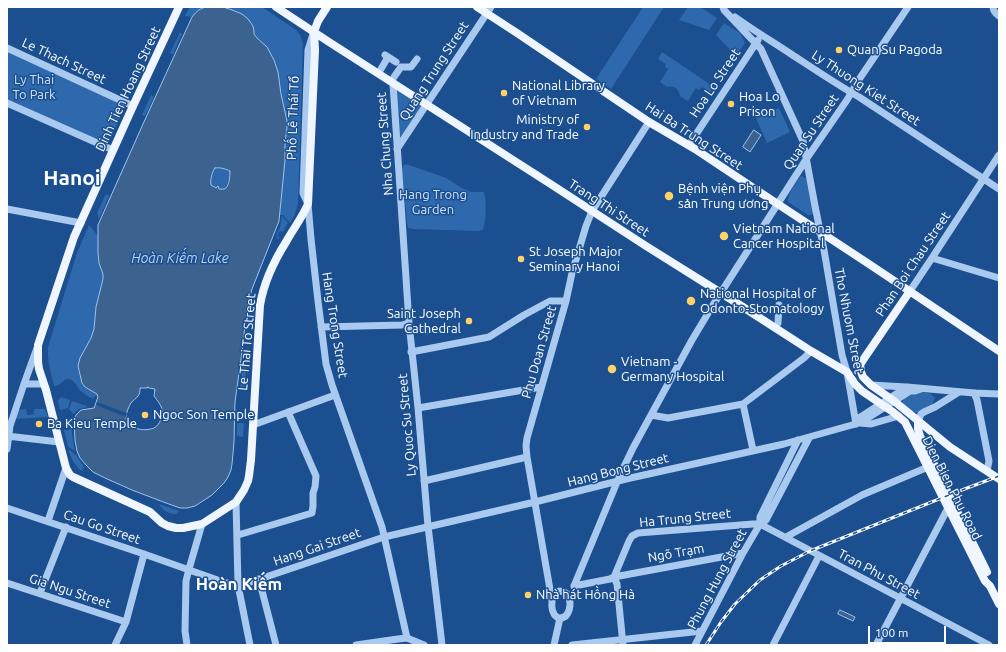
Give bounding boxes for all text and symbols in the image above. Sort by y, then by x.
street label: Quang Trung Street [396,18,472,124]
street label: Dinh Tien Hoang Street [92,24,164,154]
street label: Le Thach Street [20,35,108,87]
place label: Quan Su Pagoda [847,42,943,58]
marker: Quan Su Pagoda [834,45,844,55]
street label: Hoa Lo Street [686,46,744,120]
street label: Ly Thuong Kiet Street [809,47,923,129]
park label: Ly Thai To Park [12,72,56,103]
street label: Phố Lê Thái Tổ [284,75,302,161]
place label: National Library of Vietnam [512,78,605,109]
marker: National Library of Vietnam [499,88,509,98]
place label: Hoa Lo Prison [739,89,780,120]
street label: Quan Su Street [780,91,842,173]
street label: Nha Chung Street [374,92,396,196]
street label: Hai Ba Trung Street [642,99,746,173]
marker: Hoa Lo Prison [726,99,736,109]
place label: Ministry of Industry and Trade [470,112,579,143]
marker: Ministry of Industry and Trade [582,122,592,132]
district label: Hanoi [43,165,101,191]
street label: Trang Thi Street [566,176,652,240]
place label: Bệnh viện Phụ sản Trung ương [678,181,769,212]
park label: Hang Trong Garden [399,187,467,218]
marker: Bệnh viện Phụ sản Trung ương [663,190,675,202]
street label: Phan Boi Chau Street [872,209,954,319]
place label: Vietnam National Cancer Hospital [733,221,835,252]
marker: Vietnam National Cancer Hospital [718,230,730,242]
place label: St Joseph Major Seminary Hanoi [529,244,622,275]
water label: Hoàn Kiếm Lake [131,250,229,266]
marker: St Joseph Major Seminary Hanoi [516,254,526,264]
street label: Tho Nhuom Street [831,267,867,375]
street label: Hang Trong Street [319,271,351,379]
place label: National Hospital of Odonto-Stomatology [700,286,824,317]
street label: Le Thai To Street [235,293,259,391]
marker: National Hospital of Odonto-Stomatology [685,295,697,307]
street label: Phu Doan Street [518,304,560,400]
place label: Saint Joseph Cathedral [387,306,461,337]
marker: Saint Joseph Cathedral [464,316,474,326]
place label: Vietnam - Germany Hospital [621,354,724,385]
marker: Vietnam - Germany Hospital [606,363,618,375]
street label: Ly Quoc Su Street [395,373,419,477]
place label: Ngoc Son Temple [153,407,254,423]
marker: Ngoc Son Temple [140,410,150,420]
place label: Ba Kieu Temple [47,416,137,432]
marker: Ba Kieu Temple [34,419,44,429]
street label: Dien Bien Phu Road [919,433,985,543]
street label: Hang Bong Street [566,450,670,490]
street label: Ha Trung Street [638,505,732,531]
street label: Cau Go Street [61,507,143,547]
street label: Hang Gai Street [271,525,363,569]
street label: Phung Hung Street [684,526,750,632]
street label: Ngõ Trạm [647,540,705,566]
street label: Tran Phu Street [835,546,923,602]
street label: Gia Ngu Street [27,570,113,612]
district label: Hoàn Kiếm [196,574,282,594]
place label: Nhà hát Hồng Hà [536,587,635,603]
marker: Nhà hát Hồng Hà [523,590,533,600]
scale bar [870,618,948,644]
text: 100 m [875,626,908,639]

